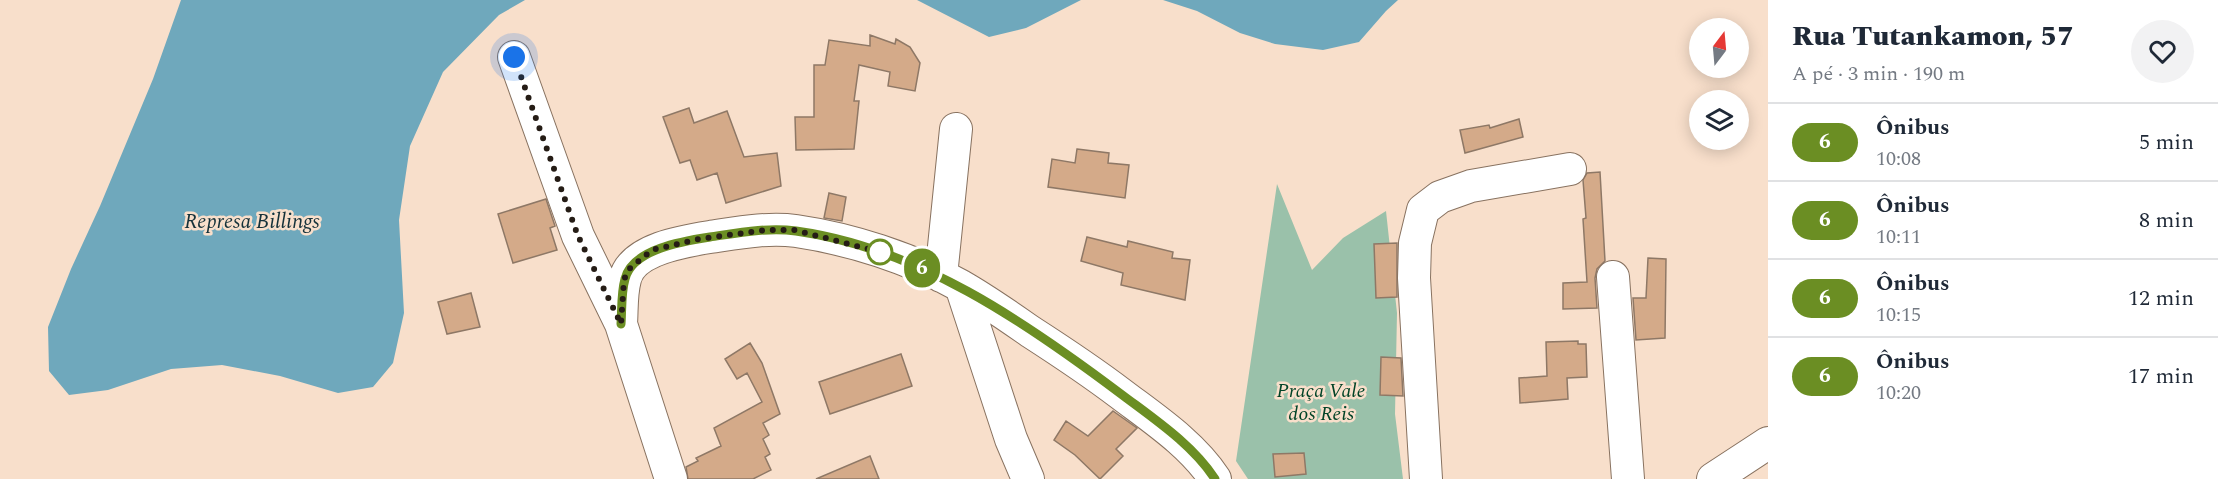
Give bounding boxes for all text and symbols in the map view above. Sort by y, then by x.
text: Rua Tutankamon, 57 [1792,15,2074,58]
north arrow [1689,18,1749,78]
map controls [1689,18,1749,150]
button: heart [2131,20,2194,83]
your location [499,42,529,72]
text: A pé · 3 min · 190 m [1792,59,1965,89]
button: layers [1689,90,1749,150]
text: Ônibus [1876,111,1950,144]
text: 6 [1819,126,1831,158]
text: 5 min [2139,126,2194,159]
text: 10:08 [1876,144,1921,174]
text: Ônibus [1876,189,1950,222]
text: 6 [1819,204,1831,236]
text: 8 min [2139,204,2194,237]
water label: Represa Billings [184,206,320,238]
text: 10:11 [1876,222,1921,252]
unlabelled marker [867,239,893,265]
line badge: 6 [902,248,942,288]
text: 6 [916,252,928,284]
text: Ônibus [1876,267,1950,300]
text: 6 [1819,282,1831,314]
text: 12 min [2128,282,2194,315]
text: 10:15 [1876,300,1921,330]
text: Ônibus [1876,345,1950,378]
text: 6 [1819,360,1831,392]
text: 17 min [2128,360,2194,393]
park label: Praça Vale dos Reis [1277,376,1366,429]
text: 10:20 [1876,378,1921,408]

